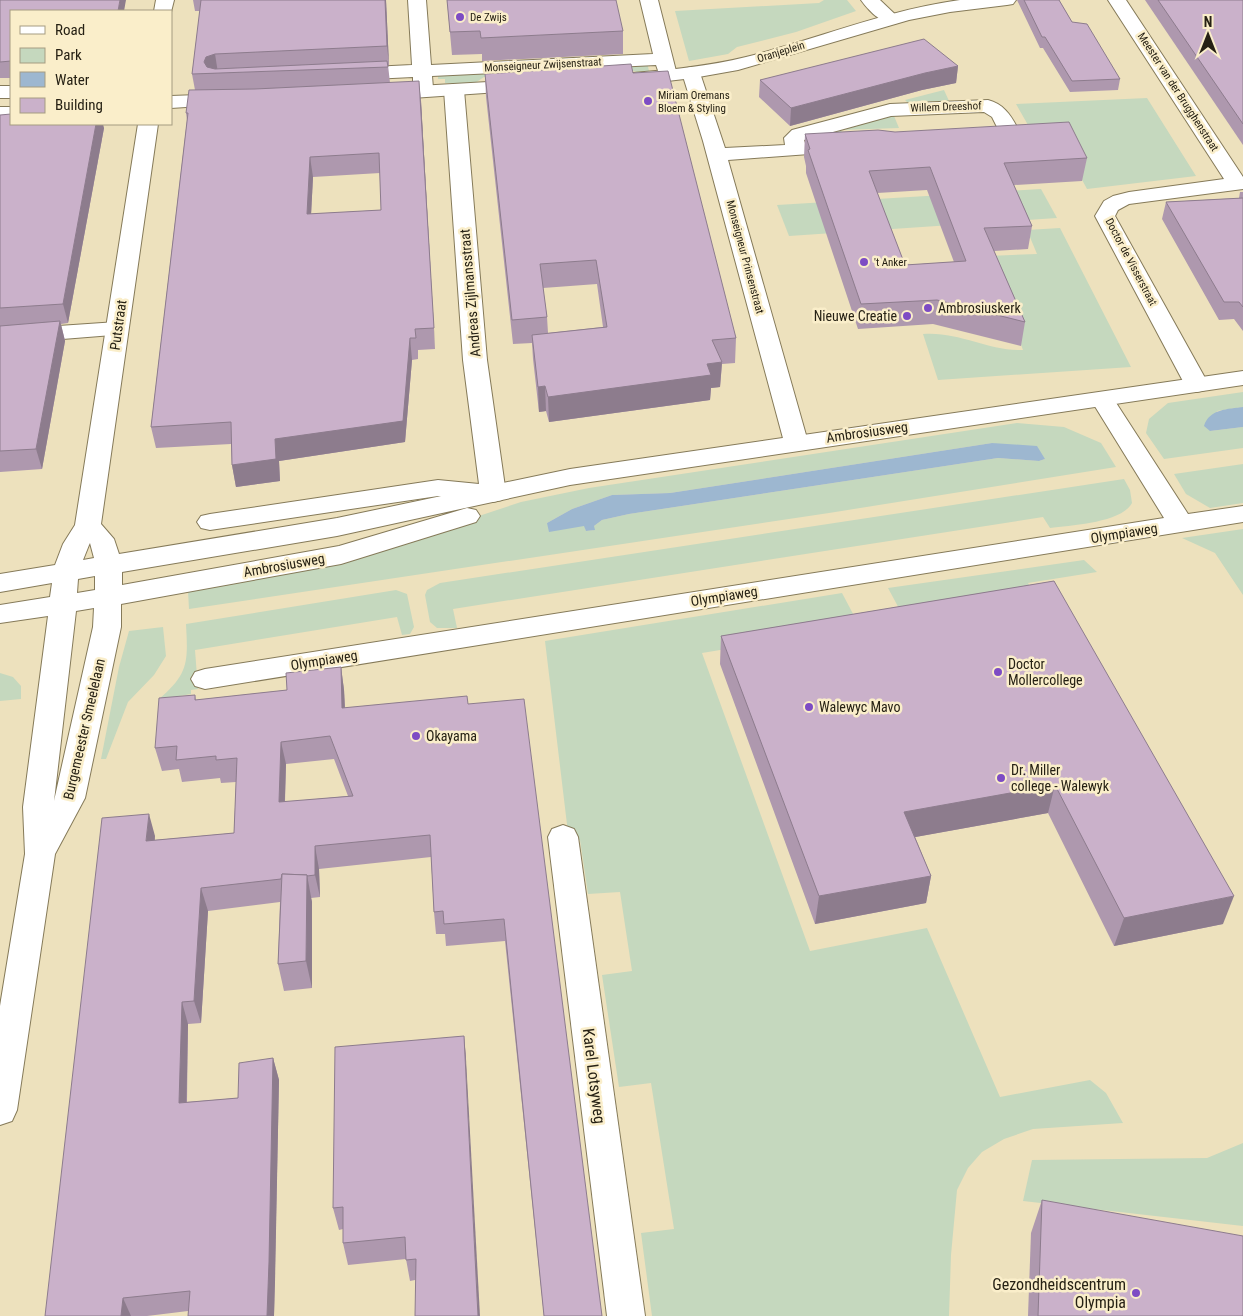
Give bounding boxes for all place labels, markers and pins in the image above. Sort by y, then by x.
marker: De Zwijs [454,11,466,23]
place label: De Zwijs [470,11,507,24]
place label: Miriam Oremans Bloem & Styling [658,89,730,115]
marker: Miriam Oremans Bloem & Styling [642,95,654,107]
marker: 't Anker [858,256,870,268]
place label: 't Anker [874,256,907,269]
place label: Ambrosiuskerk [938,300,1021,316]
marker: Ambrosiuskerk [922,302,934,314]
place label: Nieuwe Creatie [814,308,897,324]
marker: Nieuwe Creatie [901,310,913,322]
place label: Doctor Mollercollege [1008,656,1083,688]
marker: Doctor Mollercollege [992,666,1004,678]
place label: Walewyc Mavo [819,699,901,715]
marker: Walewyc Mavo [803,701,815,713]
place label: Okayama [426,728,477,744]
marker: Okayama [410,730,422,742]
place label: Dr. Miller college - Walewyk [1011,762,1110,794]
marker: Dr. Miller college - Walewyk [995,772,1007,784]
place label: Gezondheidscentrum Olympia [992,1275,1126,1312]
marker: Gezondheidscentrum Olympia [1130,1287,1142,1299]

